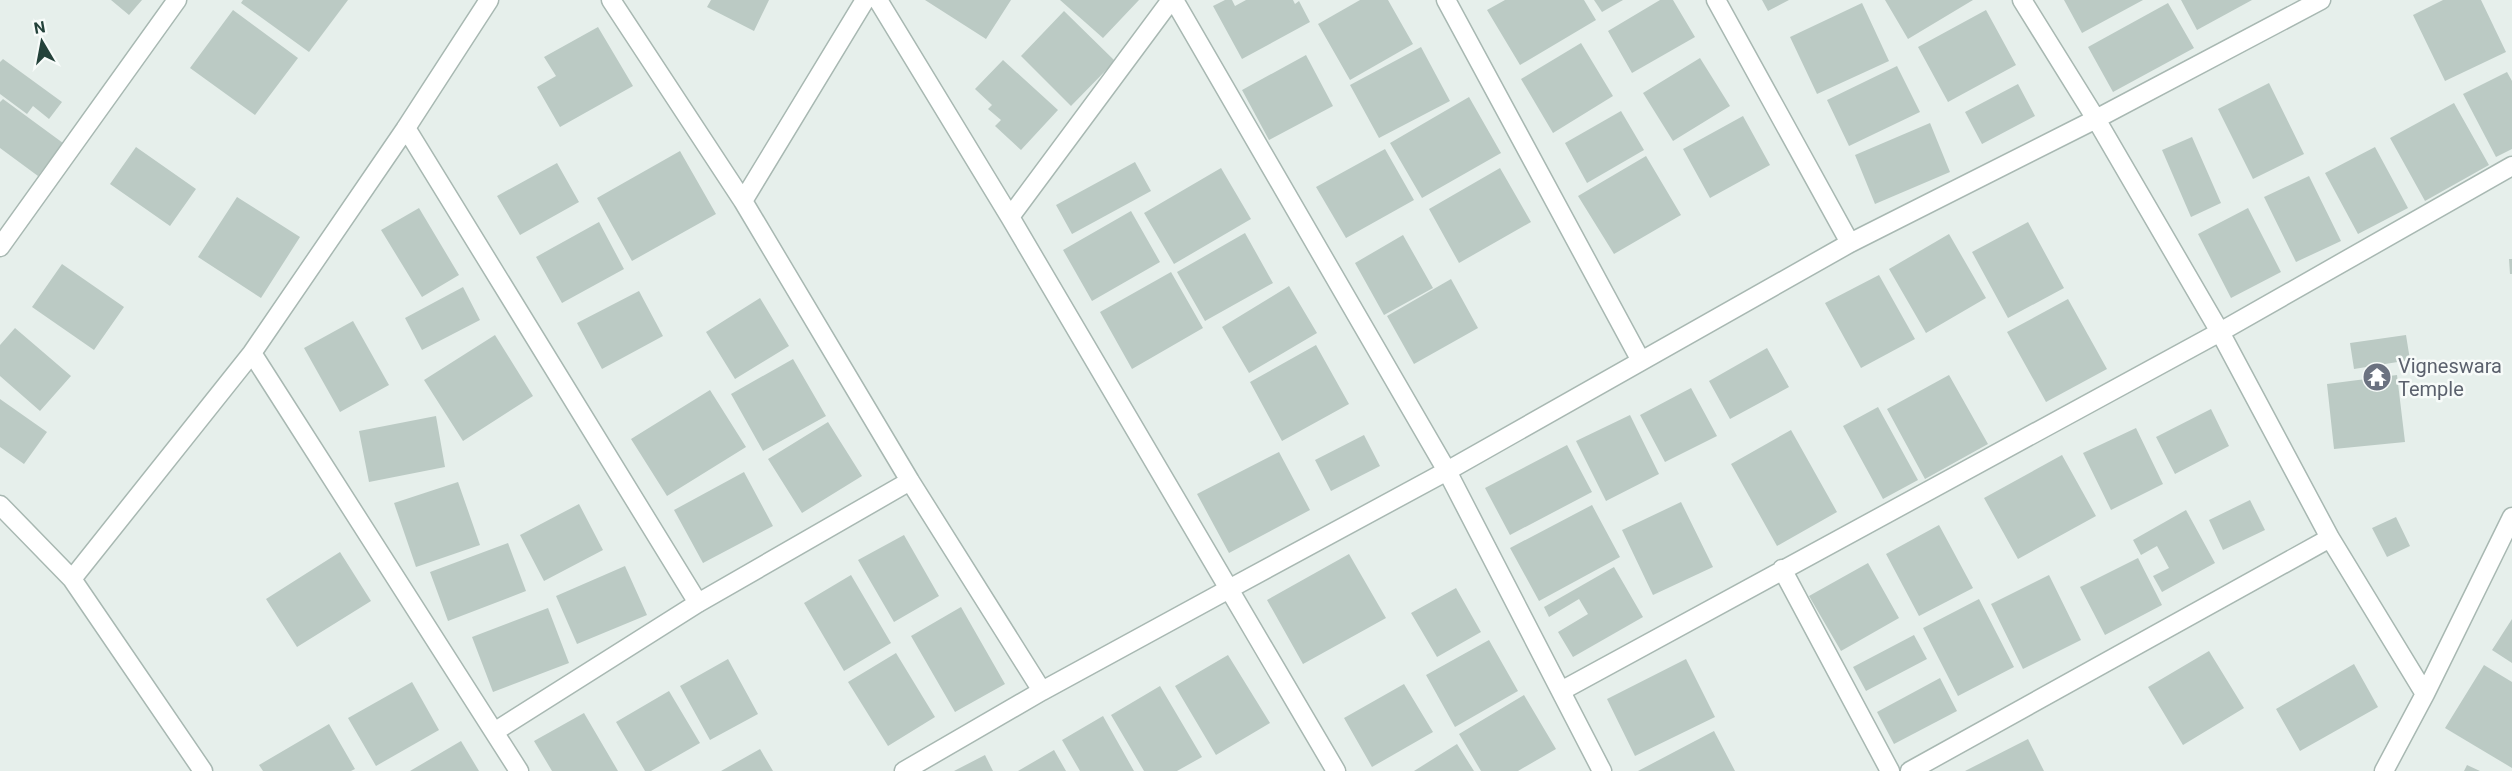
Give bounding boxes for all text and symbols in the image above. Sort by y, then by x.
north arrow [12,12,72,72]
text: N [32,17,47,38]
place label: Vigneswara Temple [2398,354,2502,401]
temple icon: Vigneswara Temple [2361,361,2393,393]

